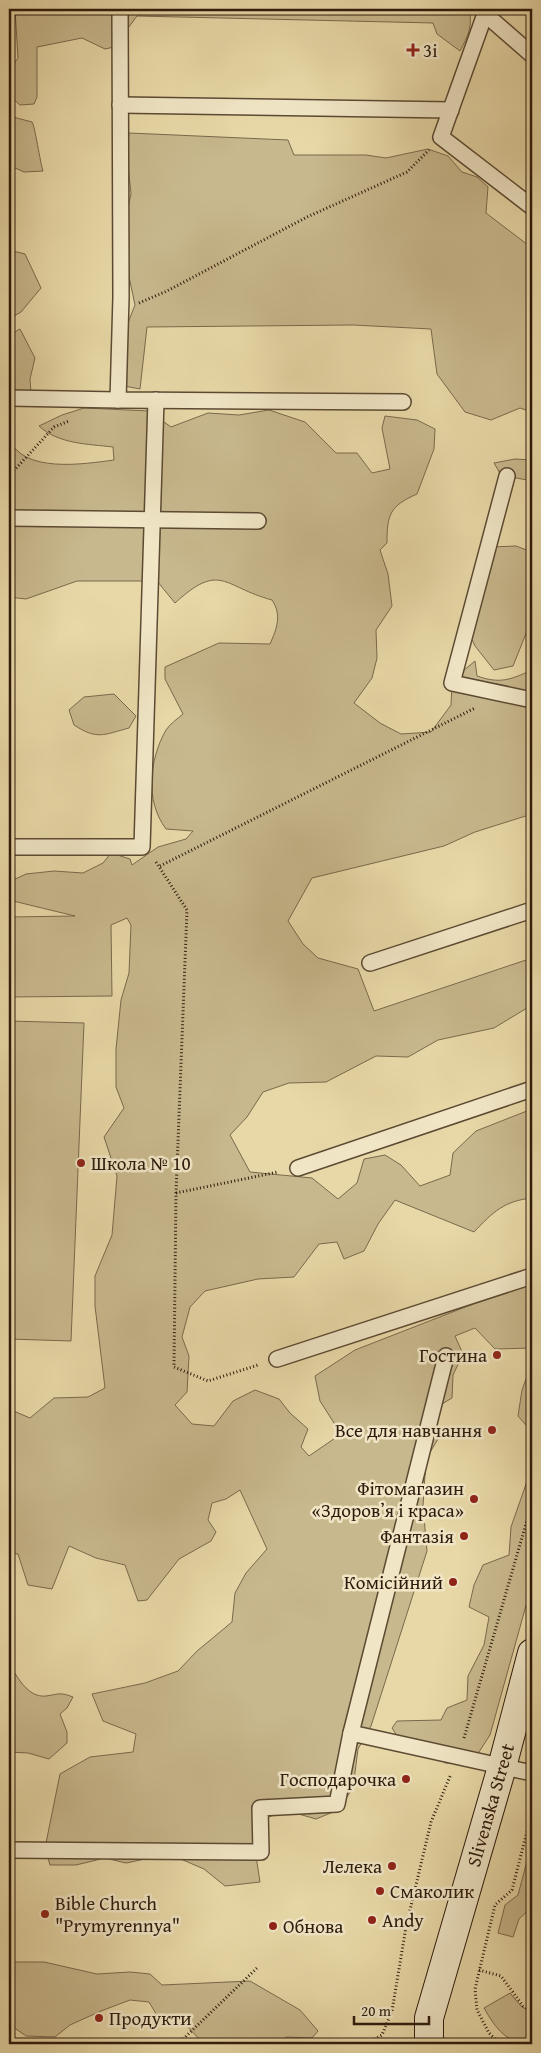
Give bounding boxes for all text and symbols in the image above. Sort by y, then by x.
place label: 3i [423,36,437,64]
marker: 3i [407,44,419,56]
place label: Школа № 10 [91,1149,191,1177]
marker: Школа № 10 [75,1157,87,1169]
place label: Гостина [419,1341,487,1369]
marker: Гостина [491,1349,503,1361]
place label: Все для навчання [335,1416,482,1444]
marker: Все для навчання [486,1424,498,1436]
place label: Фітомагазин «Здоровʼя і краса» [312,1474,464,1524]
marker: Фітомагазин «Здоровʼя і краса» [468,1493,480,1505]
place label: Фантазія [380,1522,454,1550]
marker: Фантазія [458,1530,470,1542]
place label: Комісійний [344,1568,443,1596]
marker: Комісійний [447,1576,459,1588]
street label: Slivenska Street [459,1740,521,1870]
place label: Господарочка [280,1765,396,1793]
marker: Господарочка [400,1773,412,1785]
place label: Лелека [323,1852,382,1880]
marker: Лелека [386,1860,398,1872]
place label: Смаколик [390,1877,474,1905]
marker: Смаколик [374,1885,386,1897]
place label: Bible Church "Prymyrennya" [55,1889,180,1939]
place label: Andy [382,1906,424,1934]
marker: Bible Church "Prymyrennya" [39,1908,51,1920]
place label: Обнова [283,1912,343,1940]
marker: Andy [366,1914,378,1926]
marker: Обнова [267,1920,279,1932]
scale bar [354,1993,428,2025]
text: 20 m [361,2000,392,2021]
place label: Продукти [109,2004,192,2032]
marker: Продукти [93,2012,105,2024]

